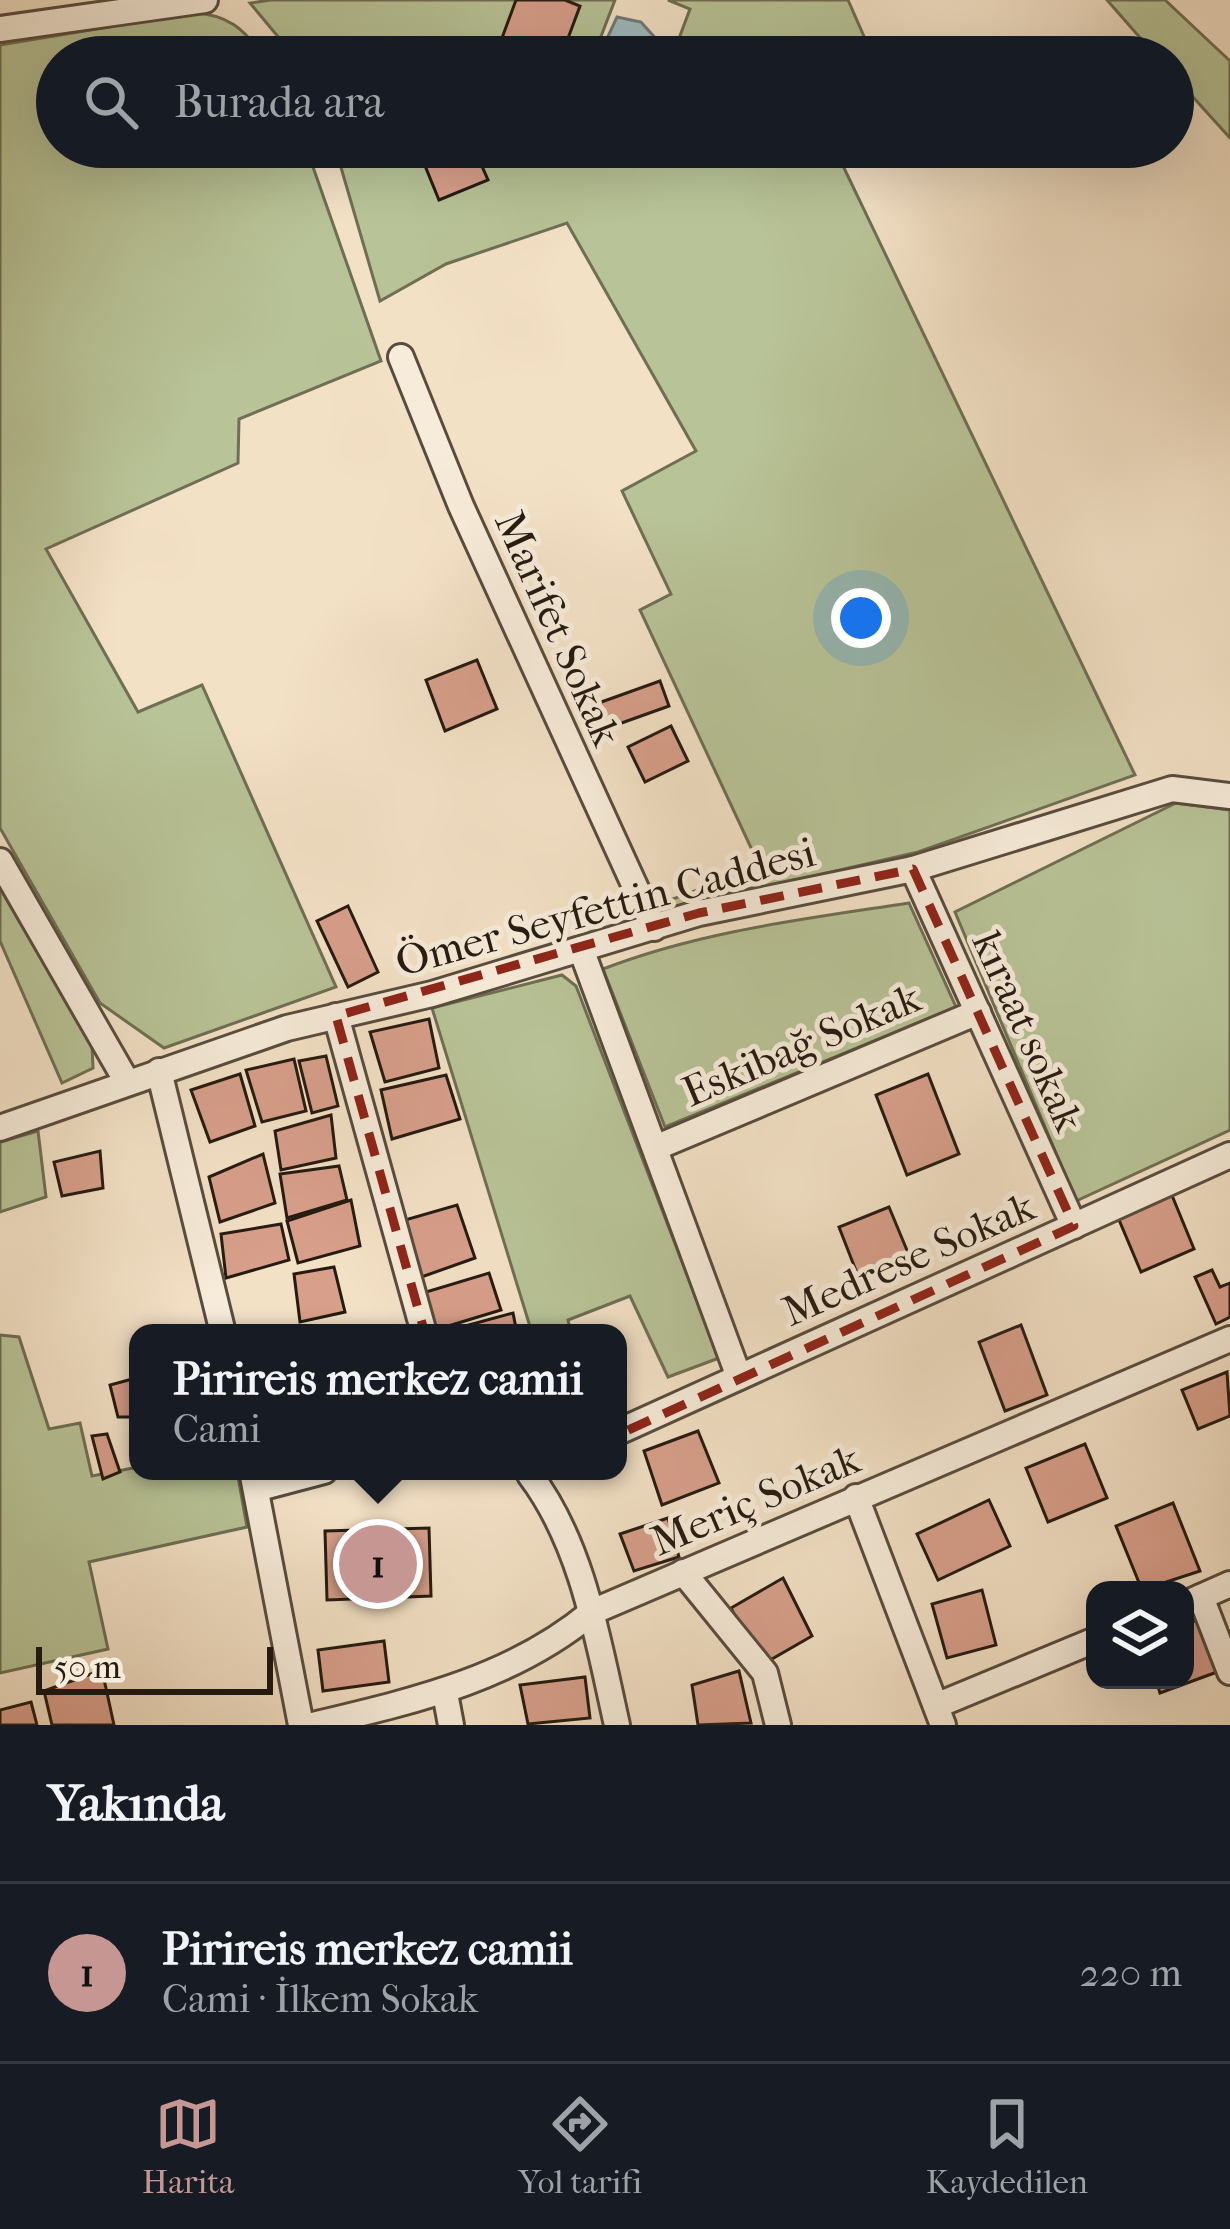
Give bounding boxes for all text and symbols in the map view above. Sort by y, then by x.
search box [36,36,1194,168]
icon: search [78,69,144,135]
text: Burada ara [174,76,384,129]
street label: Marifet Sokak [484,504,631,754]
your location [831,588,891,648]
street label: Ömer Seyfettin Caddesi [391,828,820,987]
street label: kıraat sokak [962,924,1094,1140]
street label: Eskibağ Sokak [675,973,928,1117]
street label: Medrese Sokak [775,1182,1042,1337]
popup [129,1324,627,1480]
text: Pirireis merkez camii [173,1353,583,1406]
text: Cami [173,1406,261,1452]
street label: Meriç Sokak [644,1434,868,1566]
pin: 1 [339,1519,417,1609]
map controls [1086,1581,1194,1689]
button: layers [1086,1581,1194,1689]
scale bar [36,1641,273,1694]
text: 50 m [54,1648,121,1687]
text: Yakında [48,1773,224,1833]
text: Pirireis merkez camii [162,1923,573,1976]
text: 1 [80,1950,94,1996]
text: 220 m [1080,1950,1182,1996]
text: Cami · İlkem Sokak [162,1976,478,2022]
tab: Harita [142,2091,234,2202]
tab: Yol tarifi [518,2091,642,2202]
tab: Kaydedilen [926,2091,1088,2202]

